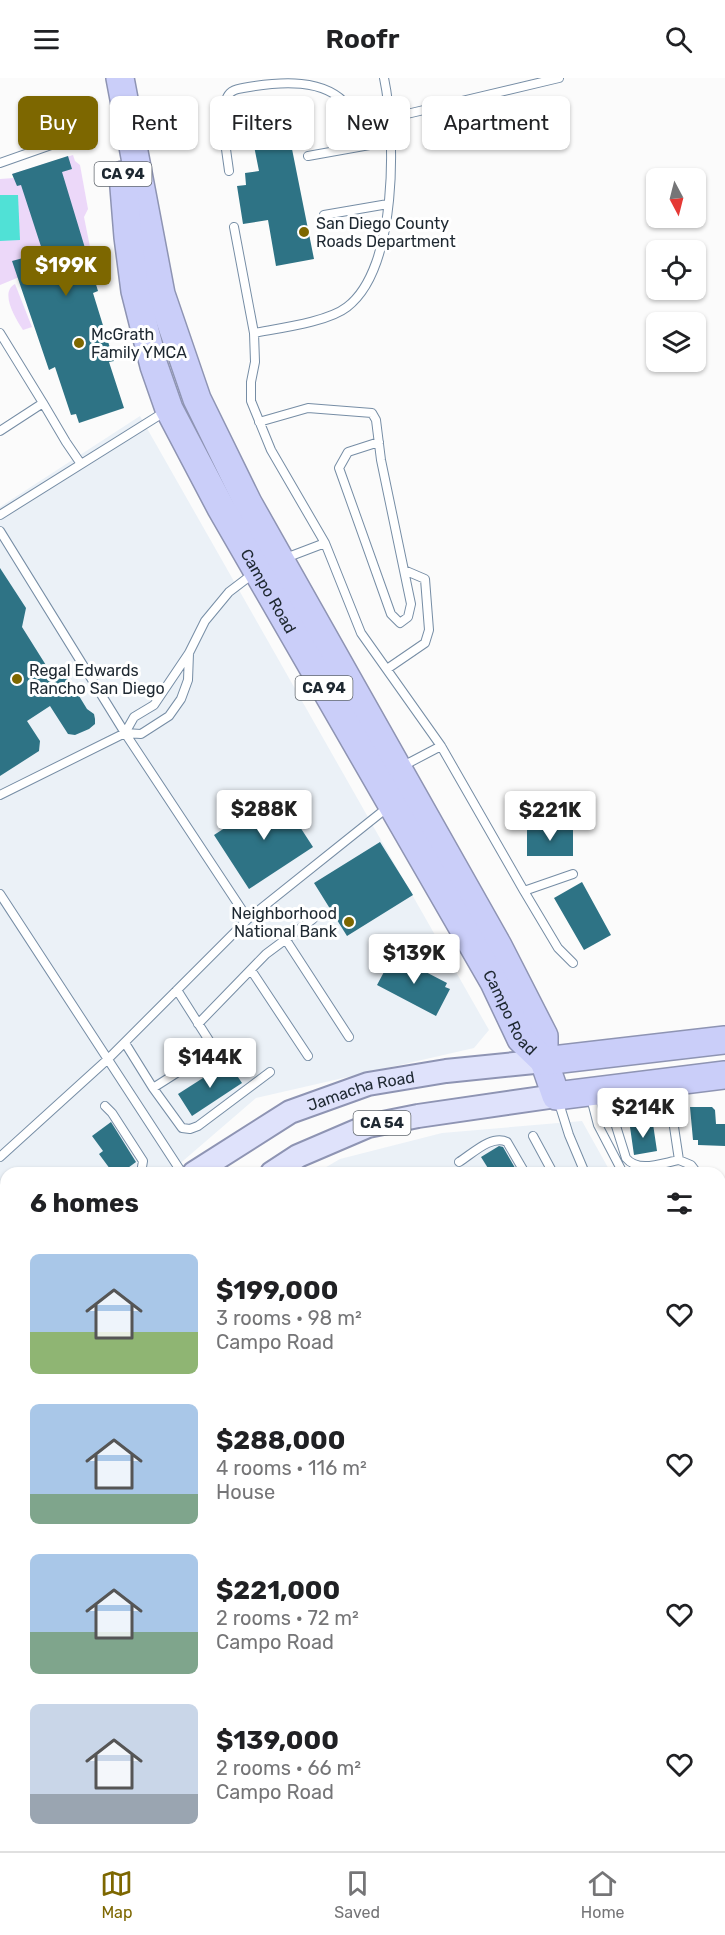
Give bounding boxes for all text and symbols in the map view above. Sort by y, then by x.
icon: menu [30,23,63,56]
text: Roofr [326,23,399,55]
icon: search [662,23,695,56]
chip: Buy [18,96,98,150]
chip: Rent [110,96,198,150]
chip: Filters [210,96,314,150]
chip: New [326,96,410,150]
chip: Apartment [422,96,570,150]
road number: CA 94 [94,162,152,186]
north arrow [646,168,706,228]
map controls [646,168,706,372]
place label: San Diego County Roads Department [316,214,456,251]
marker: San Diego County Roads Department [297,225,311,239]
button: locate [646,240,706,300]
pin: $199K [24,246,108,297]
text: $199K [35,253,97,277]
button: layers [646,312,706,372]
place label: McGrath Family YMCA [91,325,187,362]
marker: McGrath Family YMCA [72,336,86,350]
street label: Campo Road [237,545,300,636]
place label: Regal Edwards Rancho San Diego [29,661,165,698]
marker: Regal Edwards Rancho San Diego [10,672,24,686]
road number: CA 94 [296,676,352,700]
pin: $288K [222,790,306,841]
pin: $221K [508,791,592,842]
text: $288K [231,797,297,821]
text: $221K [519,798,581,822]
place label: Neighborhood National Bank [231,904,338,941]
marker: Neighborhood National Bank [342,915,356,929]
pin: $139K [372,934,456,985]
text: $139K [383,941,445,965]
street label: Campo Road [480,966,541,1059]
pin: $144K [168,1038,252,1089]
text: $144K [178,1045,242,1069]
street label: Jamacha Road [304,1067,416,1115]
pin: $214K [601,1088,685,1139]
text: $214K [611,1095,675,1119]
road number: CA 54 [354,1111,410,1135]
icon: filters [663,1187,696,1220]
text: 6 homes [30,1188,139,1219]
text: $199,000 [216,1275,338,1306]
icon: home [78,1278,150,1350]
icon: heart [663,1298,696,1331]
text: 3 rooms · 98 m² [216,1306,362,1330]
text: Campo Road [216,1330,334,1354]
text: $288,000 [216,1425,345,1456]
icon: home [78,1428,150,1500]
icon: heart [663,1448,696,1481]
text: 4 rooms · 116 m² [216,1456,367,1480]
text: House [216,1480,275,1504]
text: $221,000 [216,1575,340,1606]
icon: home [78,1578,150,1650]
icon: heart [663,1598,696,1631]
text: 2 rooms · 72 m² [216,1606,359,1630]
text: Campo Road [216,1630,334,1654]
text: $139,000 [216,1725,339,1756]
icon: home [78,1728,150,1800]
icon: heart [663,1748,696,1781]
text: 2 rooms · 66 m² [216,1756,361,1780]
text: Campo Road [216,1780,334,1804]
tab: Map [100,1867,133,1922]
tab: Saved [334,1867,380,1922]
tab: Home [581,1867,625,1922]

